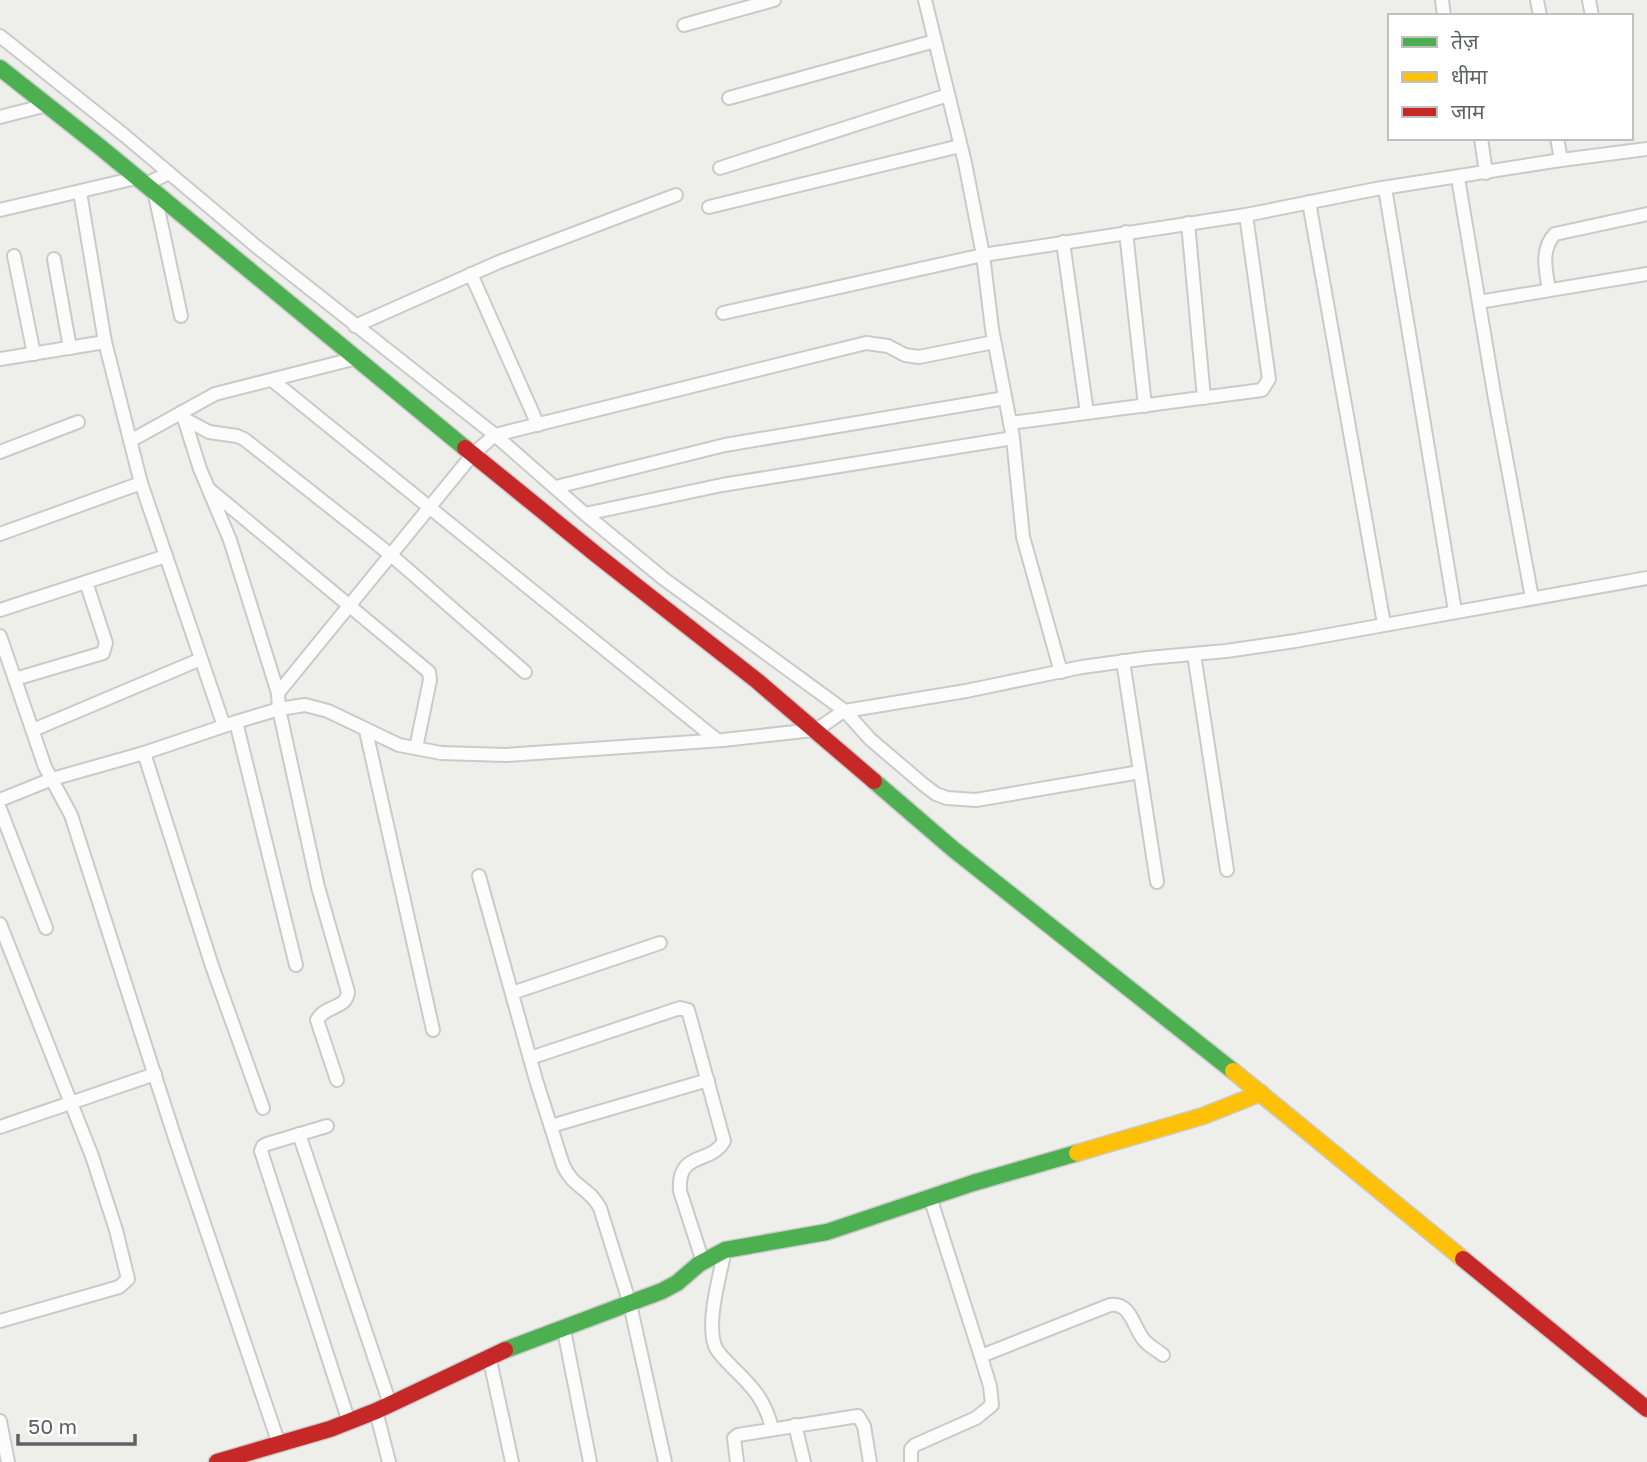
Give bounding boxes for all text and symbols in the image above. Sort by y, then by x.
legend [1388,14,1633,140]
text: तेज़ [1451,28,1479,54]
text: धीमा [1451,63,1488,89]
text: जाम [1451,98,1485,124]
scale bar [18,1402,135,1446]
text: 50 m [28,1413,77,1439]

